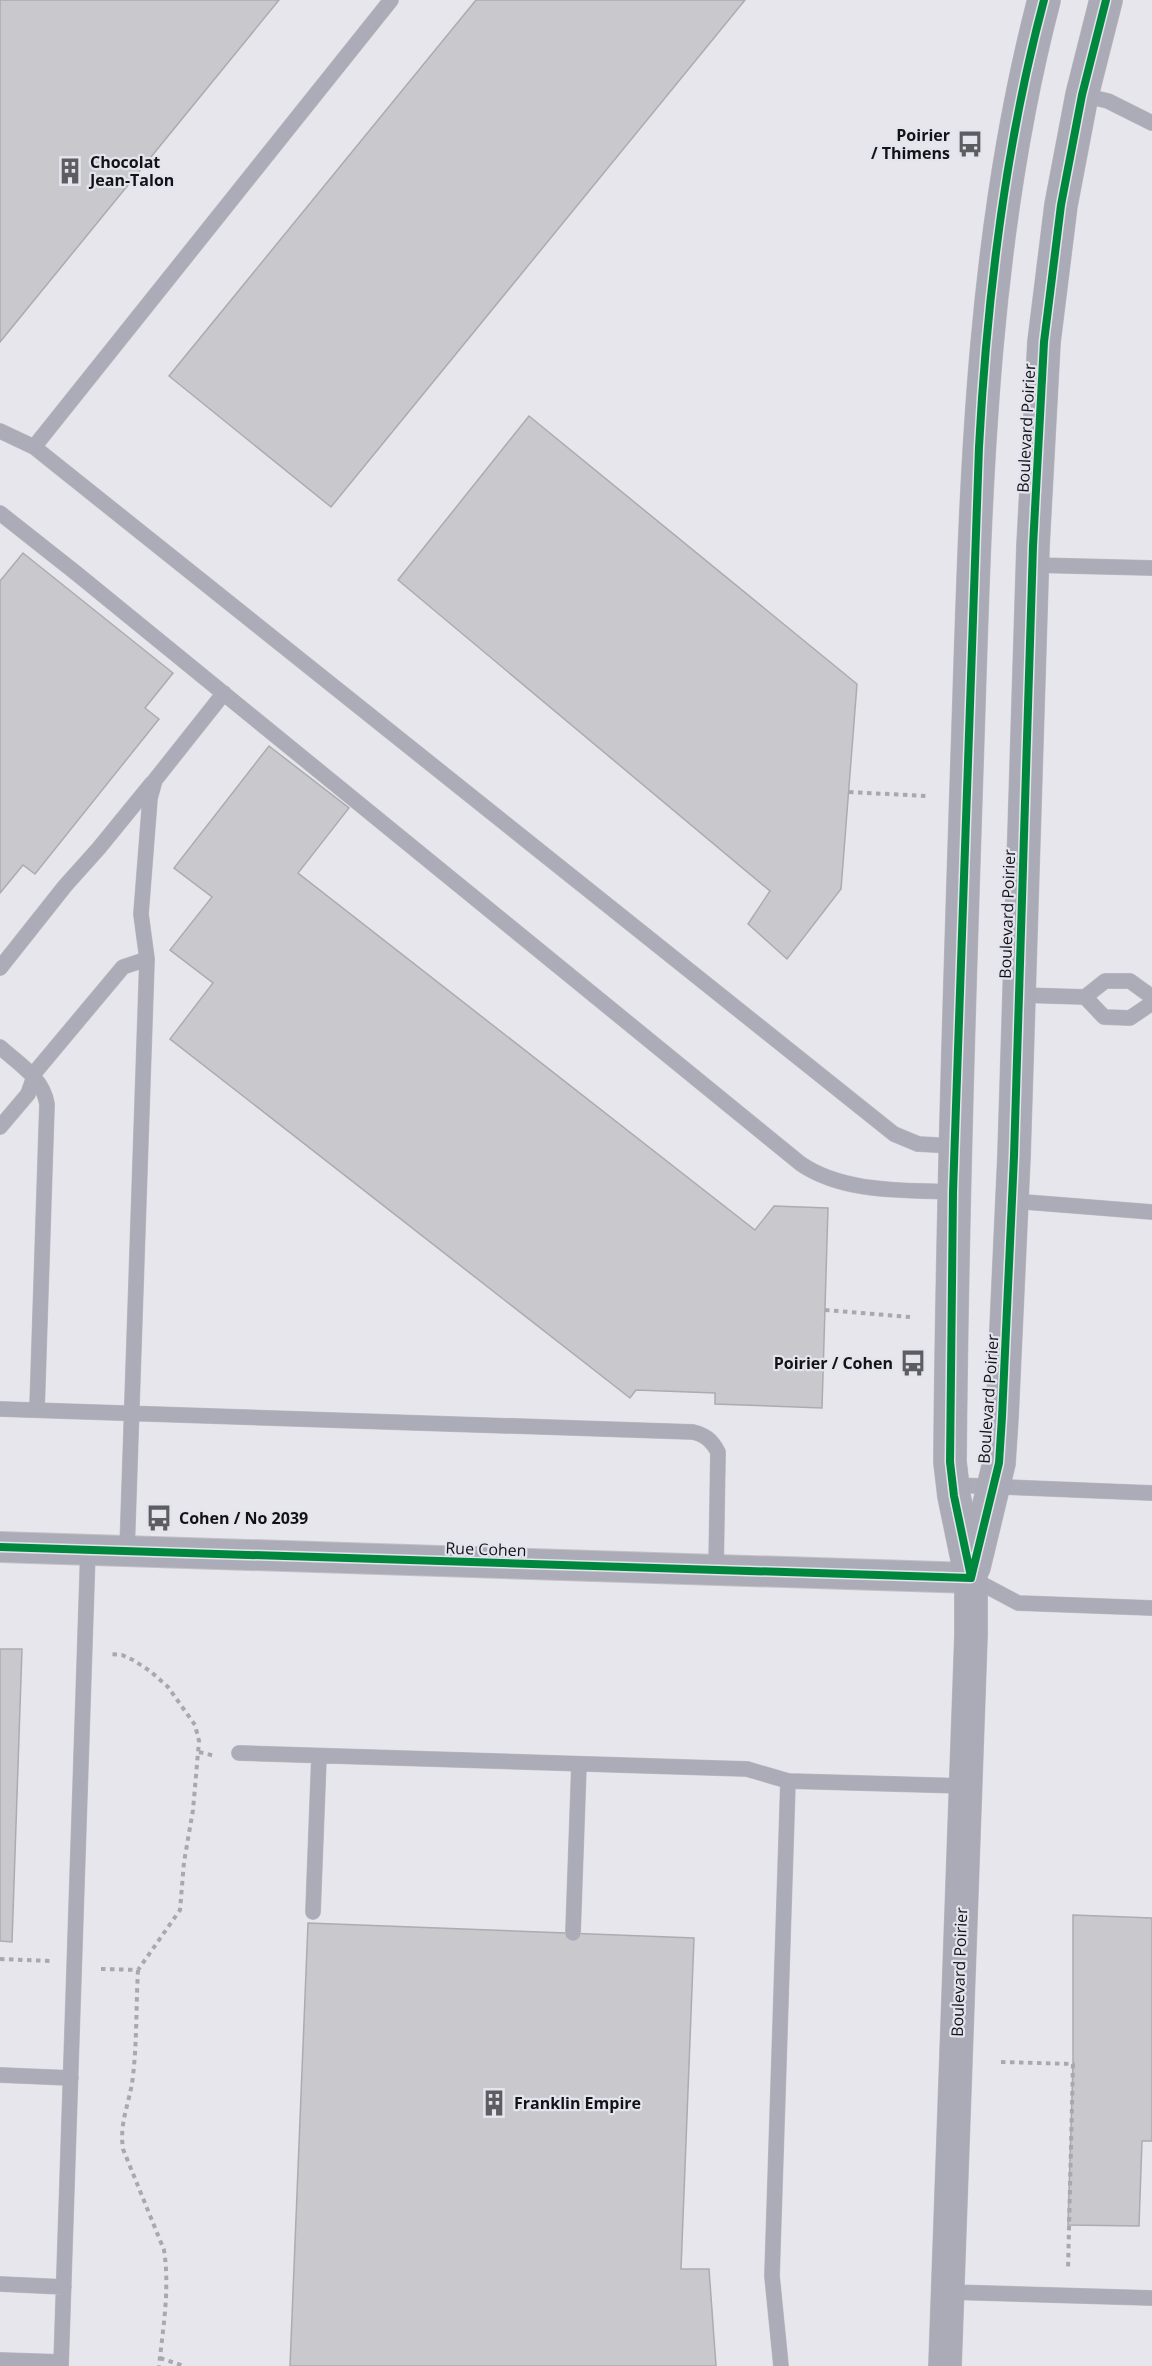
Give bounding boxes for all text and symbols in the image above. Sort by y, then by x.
place label: Poirier / Thimens [871,124,950,164]
bus stop icon: Poirier / Thimens [955,129,985,159]
place label: Chocolat Jean-Talon [88,151,174,191]
building icon: Chocolat Jean-Talon [55,156,85,186]
street label: Boulevard Poirier [1012,362,1040,493]
street label: Boulevard Poirier [994,848,1020,979]
street label: Boulevard Poirier [973,1333,1004,1464]
bus stop icon: Poirier / Cohen [898,1348,928,1378]
place label: Poirier / Cohen [774,1352,893,1374]
bus stop icon: Cohen / No 2039 [144,1503,174,1533]
place label: Cohen / No 2039 [179,1507,308,1529]
street label: Rue Cohen [445,1537,527,1561]
street label: Boulevard Poirier [946,1906,972,2037]
building icon: Franklin Empire [479,2088,509,2118]
place label: Franklin Empire [514,2092,641,2114]

